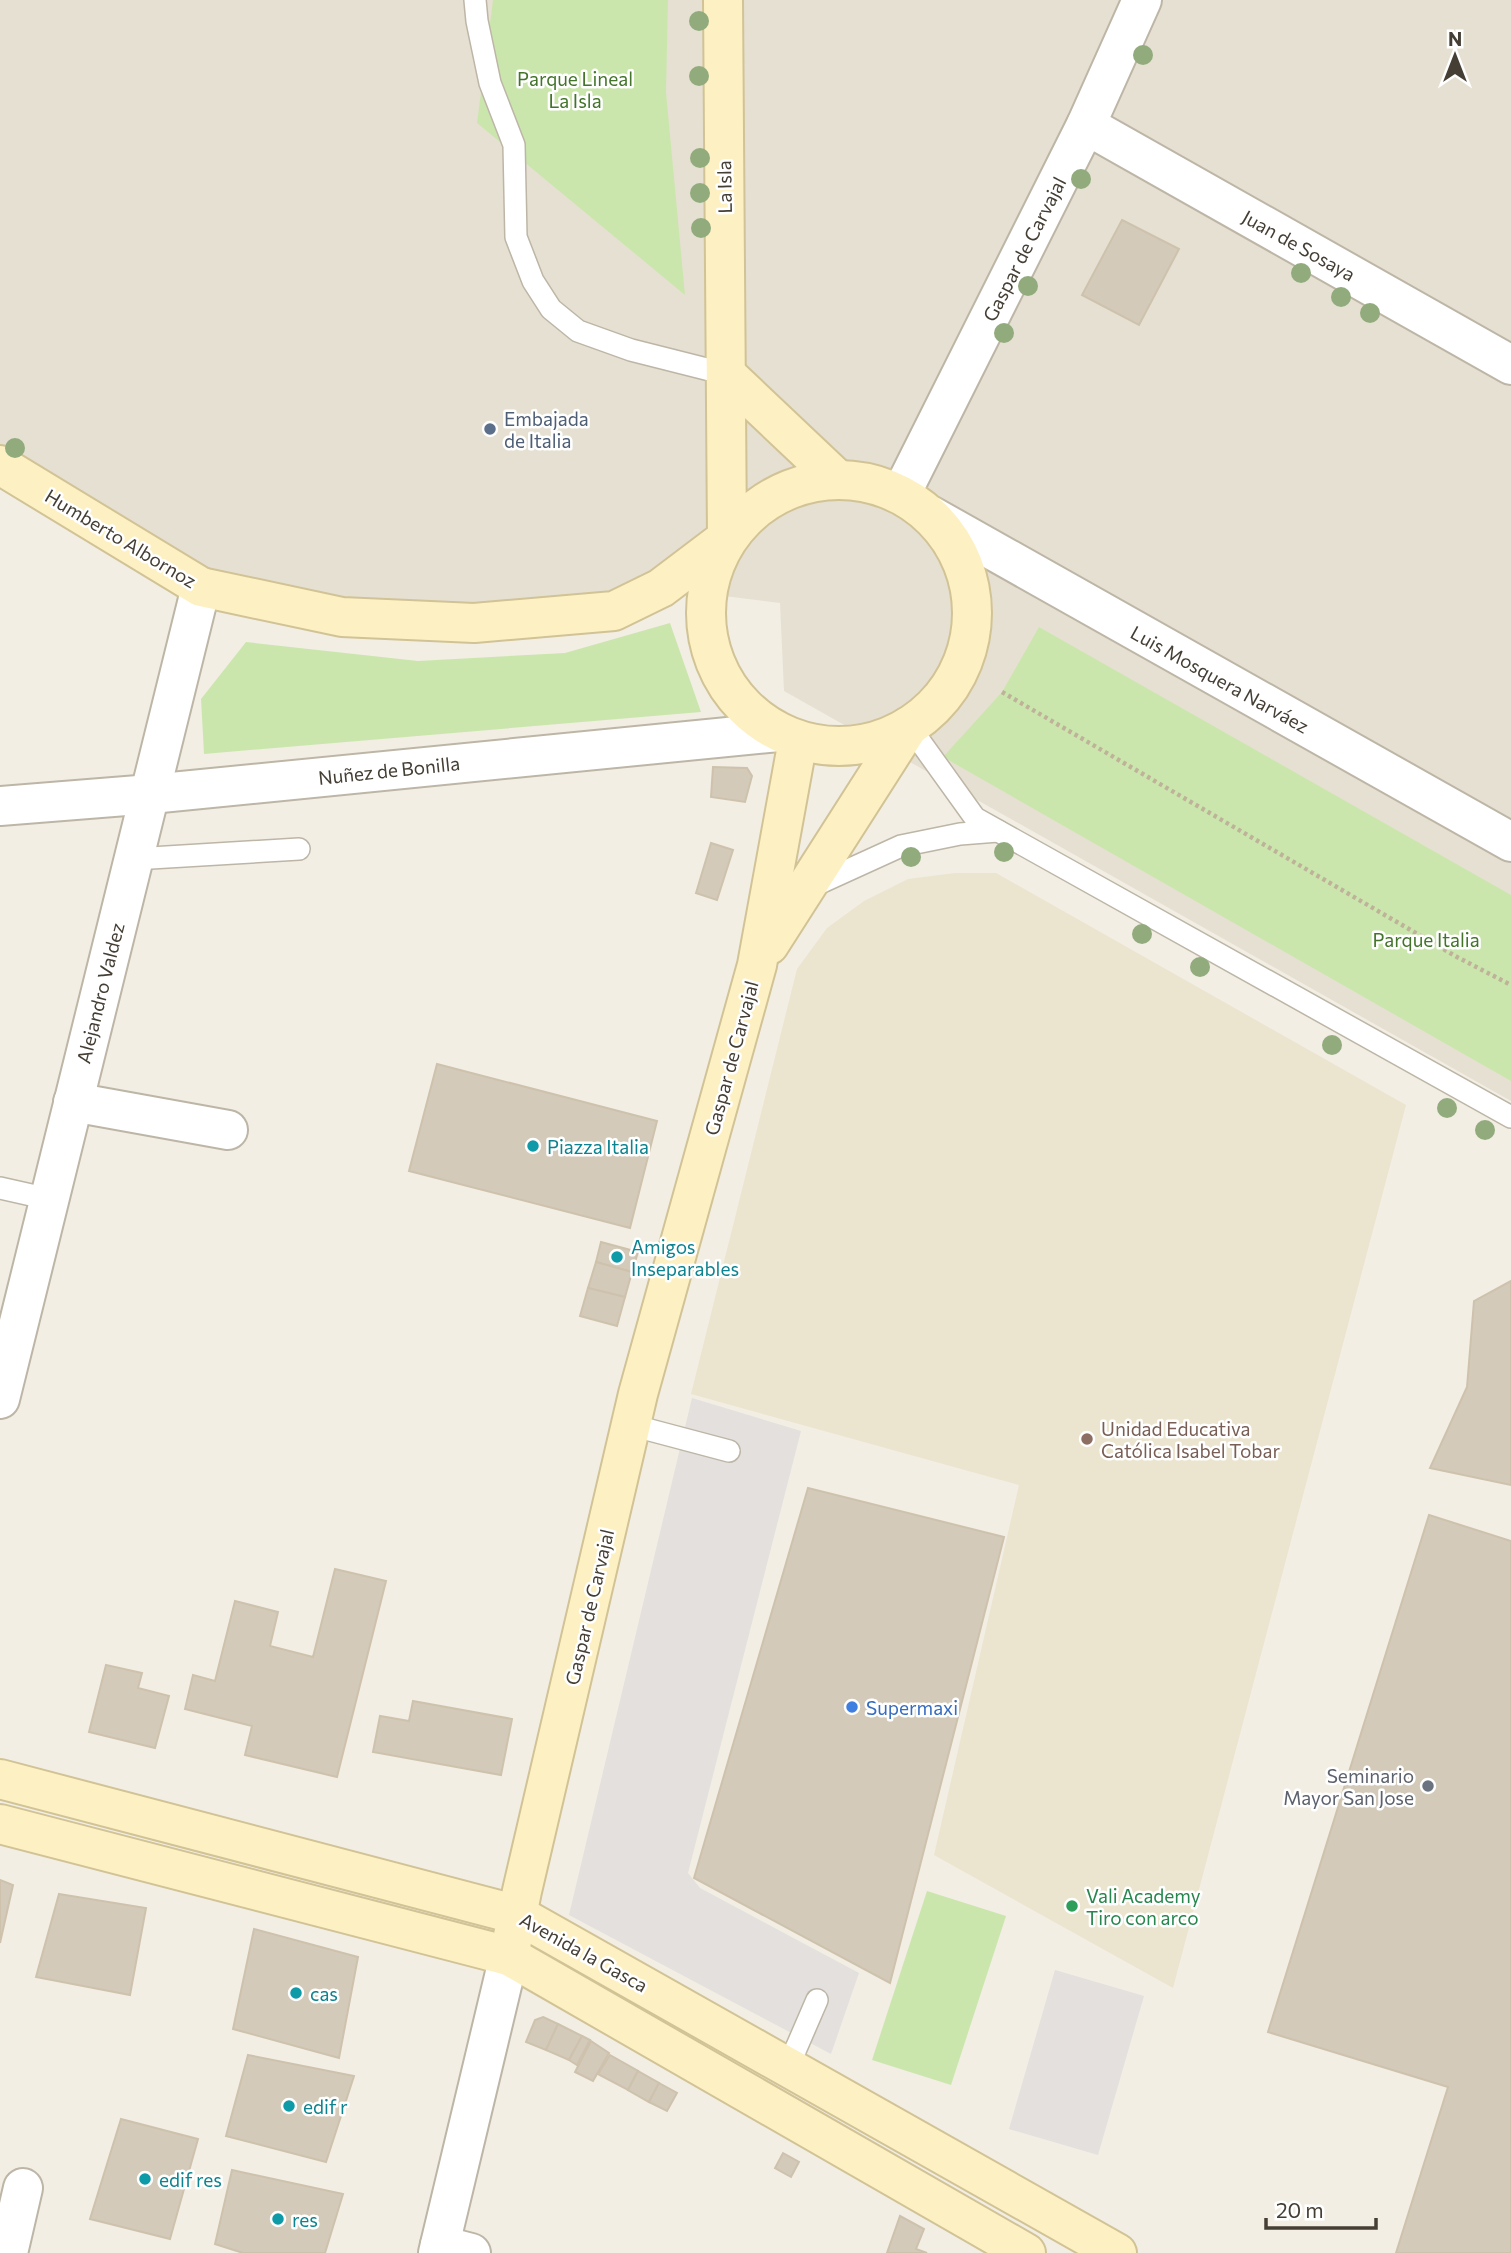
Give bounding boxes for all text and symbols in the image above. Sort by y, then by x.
north arrow [1420,21,1490,91]
text: N [1448,27,1462,50]
park label: Parque Lineal La Isla [517,67,633,112]
street label: La Isla [712,160,736,214]
street label: Gaspar de Carvajal [978,173,1070,325]
street label: Juan de Sosaya [1239,205,1359,285]
place label: Embajada de Italia [504,407,589,452]
marker: Embajada de Italia [482,421,498,437]
street label: Humberto Albornoz [41,484,201,592]
street label: Luis Mosquera Narváez [1127,620,1313,738]
street label: Nuñez de Bonilla [317,751,461,789]
street label: Alejandro Valdez [71,920,129,1066]
park label: Parque Italia [1372,928,1480,951]
street label: Gaspar de Carvajal [699,978,763,1138]
place label: Piazza Italia [547,1135,649,1158]
marker: Piazza Italia [525,1138,541,1154]
place label: Amigos Inseparables [631,1235,739,1280]
marker: Amigos Inseparables [609,1249,625,1265]
place label: Unidad Educativa Católica Isabel Tobar [1101,1417,1280,1462]
marker: Unidad Educativa Católica Isabel Tobar [1079,1431,1095,1447]
street label: Gaspar de Carvajal [560,1527,618,1687]
place label: Supermaxi [866,1696,958,1719]
marker: Supermaxi [844,1699,860,1715]
place label: Seminario Mayor San Jose [1283,1764,1414,1809]
marker: Seminario Mayor San Jose [1420,1778,1436,1794]
place label: Vali Academy Tiro con arco [1086,1884,1201,1929]
marker: Vali Academy Tiro con arco [1064,1898,1080,1914]
street label: Avenida la Gasca [516,1907,652,1997]
place label: cas [310,1982,338,2005]
marker: cas [288,1985,304,2001]
place label: edif r [303,2095,348,2118]
marker: edif r [281,2098,297,2114]
place label: edif res [159,2168,222,2191]
marker: edif res [137,2171,153,2187]
scale bar [1266,2186,1376,2230]
text: 20 m [1276,2197,1324,2222]
place label: res [292,2208,318,2231]
marker: res [270,2211,286,2227]

